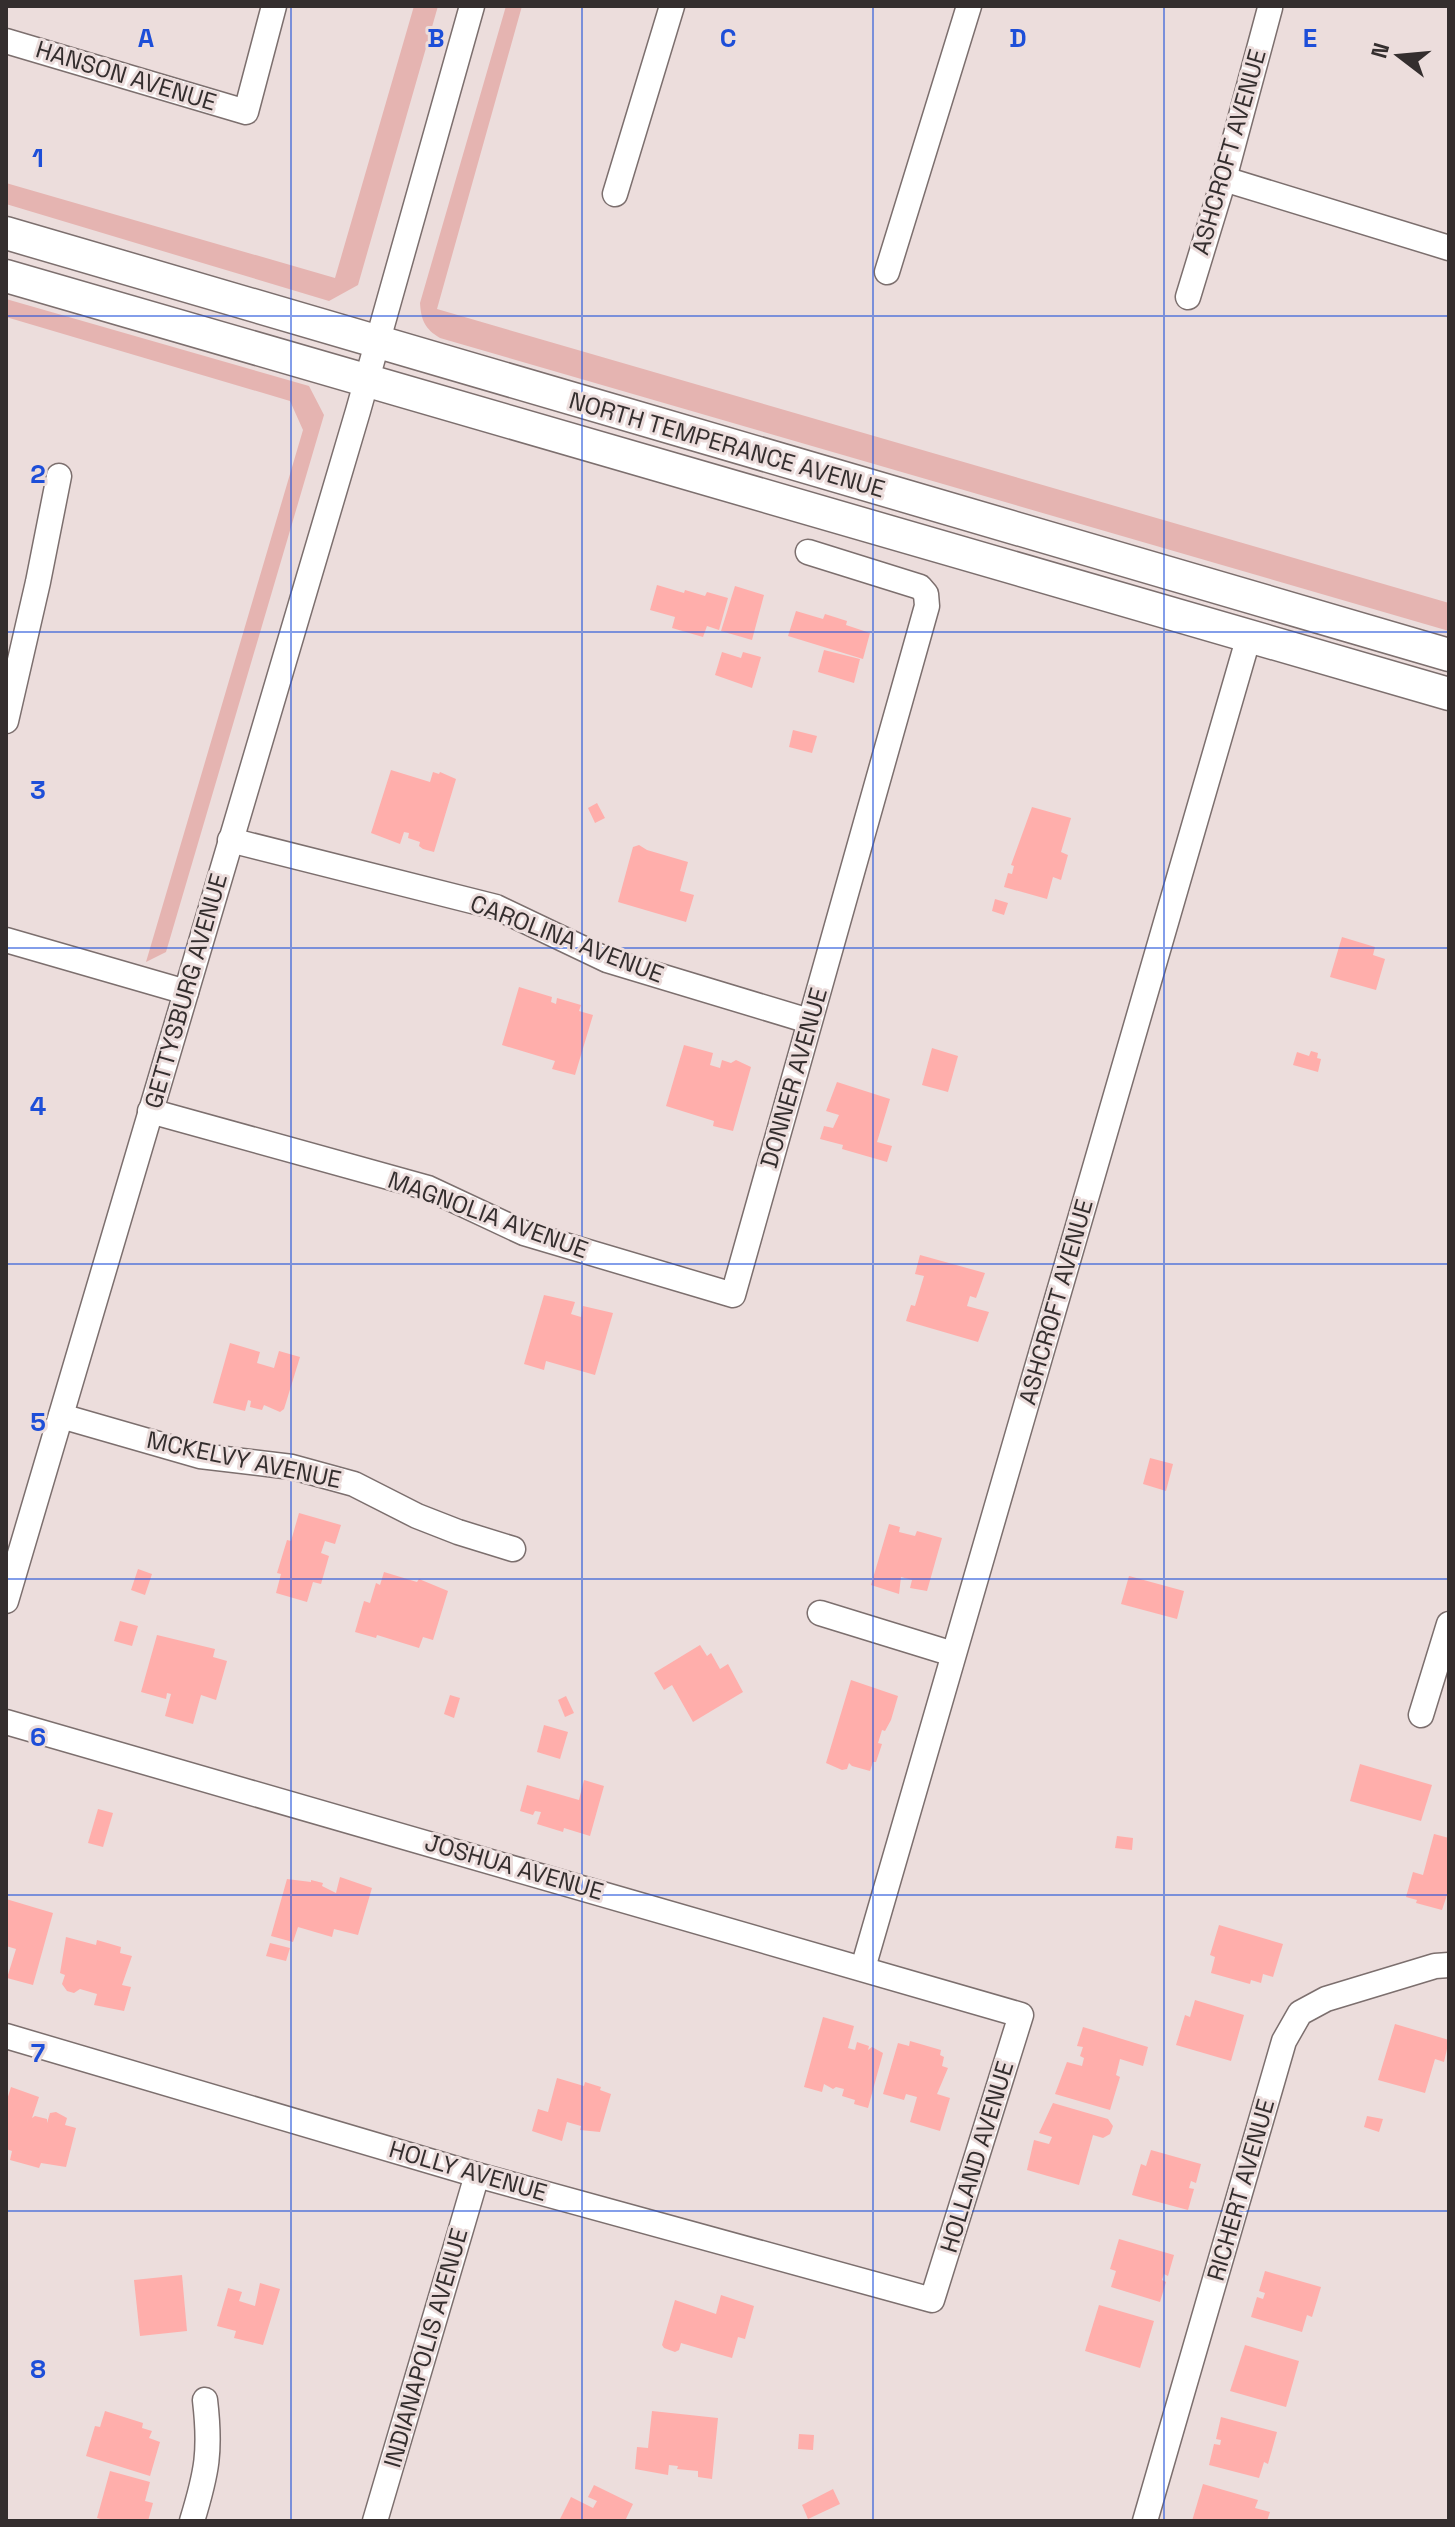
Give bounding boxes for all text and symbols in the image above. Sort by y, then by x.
north arrow [1359,16,1439,96]
text: B [427,21,445,55]
text: C [720,21,736,55]
text: D [1009,21,1027,55]
text: E [1303,21,1317,55]
street label: HANSON AVENUE [32,35,220,117]
text: N [1364,40,1395,61]
street label: ASHCROFT AVENUE [1184,46,1273,258]
text: 1 [32,141,44,175]
street label: NORTH TEMPERANCE AVENUE [566,385,889,505]
text: 2 [30,457,46,491]
text: 3 [30,773,46,807]
street label: GETTYSBURG AVENUE [137,870,234,1112]
street label: CAROLINA AVENUE [466,887,668,990]
street label: DONNER AVENUE [753,984,834,1172]
text: 4 [30,1089,46,1123]
street label: MAGNOLIA AVENUE [384,1164,592,1265]
street label: ASHCROFT AVENUE [1011,1196,1100,1408]
text: 5 [30,1405,46,1439]
street label: MCKELVY AVENUE [144,1424,344,1495]
text: 6 [30,1720,46,1754]
street label: JOSHUA AVENUE [421,1826,607,1907]
text: 7 [31,2036,45,2070]
street label: HOLLAND AVENUE [933,2057,1020,2256]
street label: RICHERT AVENUE [1200,2095,1281,2284]
street label: HOLLY AVENUE [386,2133,551,2208]
street label: INDIANAPOLIS AVENUE [377,2225,475,2471]
text: 8 [30,2352,46,2386]

